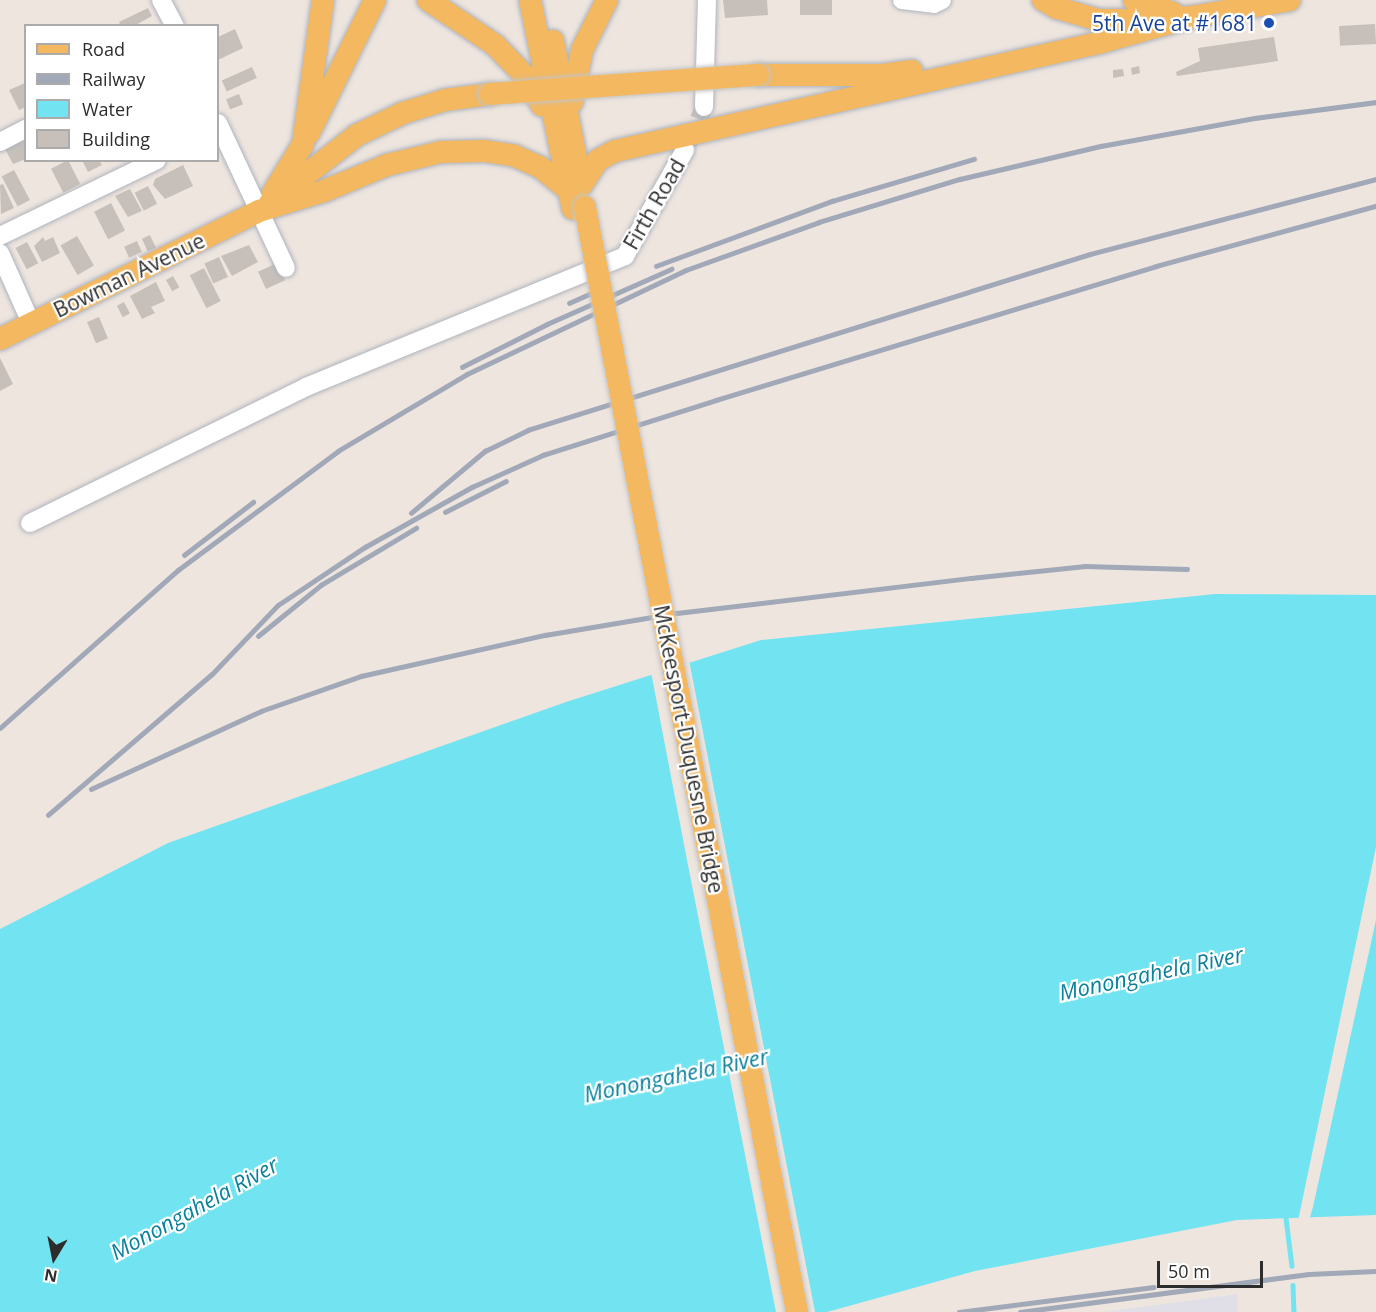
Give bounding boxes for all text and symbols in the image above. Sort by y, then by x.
place label: 5th Ave at #1681 [1092,10,1257,36]
marker: 5th Ave at #1681 [1262,16,1276,30]
legend [24,24,219,162]
text: Road [82,37,125,61]
text: Railway [82,67,145,91]
text: Water [82,97,133,121]
text: Building [82,127,150,151]
street label: Firth Road [618,154,690,254]
street label: Bowman Avenue [49,228,209,322]
street label: McKeesport-Duquesne Bridge [649,603,729,895]
water label: Monongahela River [1056,941,1246,1005]
water label: Monongahela River [581,1043,771,1107]
water label: Monongahela River [106,1151,282,1265]
north arrow [24,1228,84,1288]
scale bar [1160,1249,1266,1287]
text: 50 m [1168,1259,1210,1283]
text: N [43,1264,59,1288]

